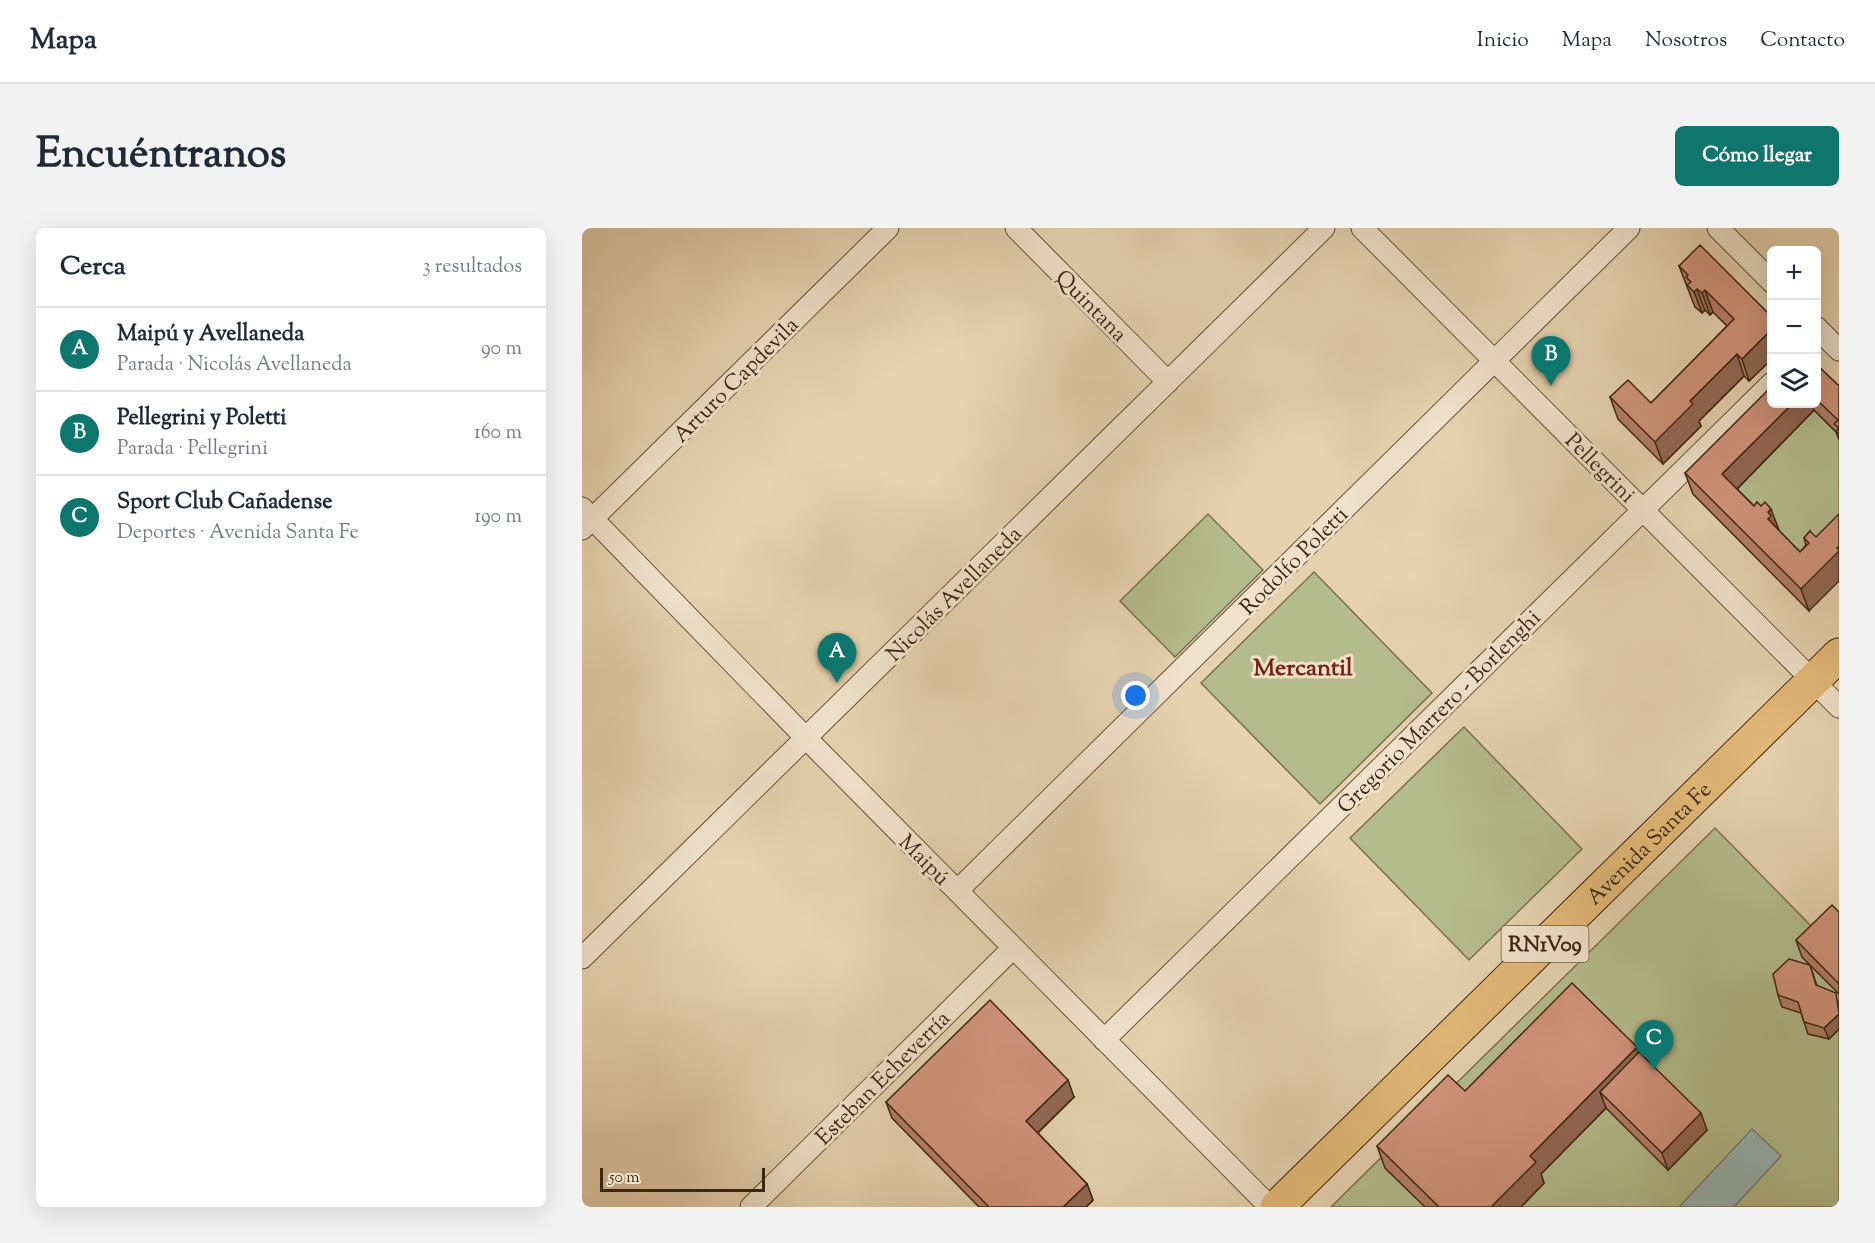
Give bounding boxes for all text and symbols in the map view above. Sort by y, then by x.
text: Mapa [30,21,97,61]
text: Inicio [1477,26,1529,56]
text: Mapa [1562,26,1612,56]
text: Nosotros [1645,26,1727,56]
text: Contacto [1760,26,1845,56]
text: Encuéntranos [36,126,286,186]
button: Cómo llegar [1675,126,1839,186]
map controls [1767,246,1821,408]
button: + [1767,246,1821,300]
text: Cerca [60,249,126,286]
text: 3 resultados [422,253,522,282]
street label: Quintana [1046,264,1133,351]
button: − [1767,300,1821,354]
street label: Arturo Capdevila [667,311,807,451]
text: Maipú y Avellaneda [117,319,304,351]
text: A [71,335,88,364]
text: 90 m [481,335,522,364]
pin: B [1532,336,1570,386]
text: Parada · Nicolás Avellaneda [117,351,352,380]
button: layers [1767,354,1821,408]
text: Pellegrini y Poletti [117,403,286,435]
text: B [73,419,86,448]
text: 160 m [474,419,522,448]
street label: Pellegrini [1556,427,1641,512]
text: Parada · Pellegrini [117,435,268,464]
text: Sport Club Cañadense [117,487,332,519]
street label: Rodolfo Poletti [1234,501,1357,624]
text: C [71,503,88,532]
text: 190 m [474,503,522,532]
text: Deportes · Avenida Santa Fe [117,519,359,548]
street label: Nicolás Avellaneda [880,520,1030,670]
street label: Gregorio Marrero - Borlenghi [1331,604,1549,822]
pin: A [818,634,856,683]
district label: Mercantil [1253,652,1353,686]
your location [1121,681,1150,710]
street label: Avenida Santa Fe [1580,776,1720,914]
street label: Maipú [890,828,956,894]
road number: RN1V09 [1502,926,1588,962]
street label: Esteban Echeverría [809,1004,959,1154]
pin: C [1634,1020,1674,1070]
scale bar [600,1165,765,1192]
text: 50 m [609,1167,640,1190]

